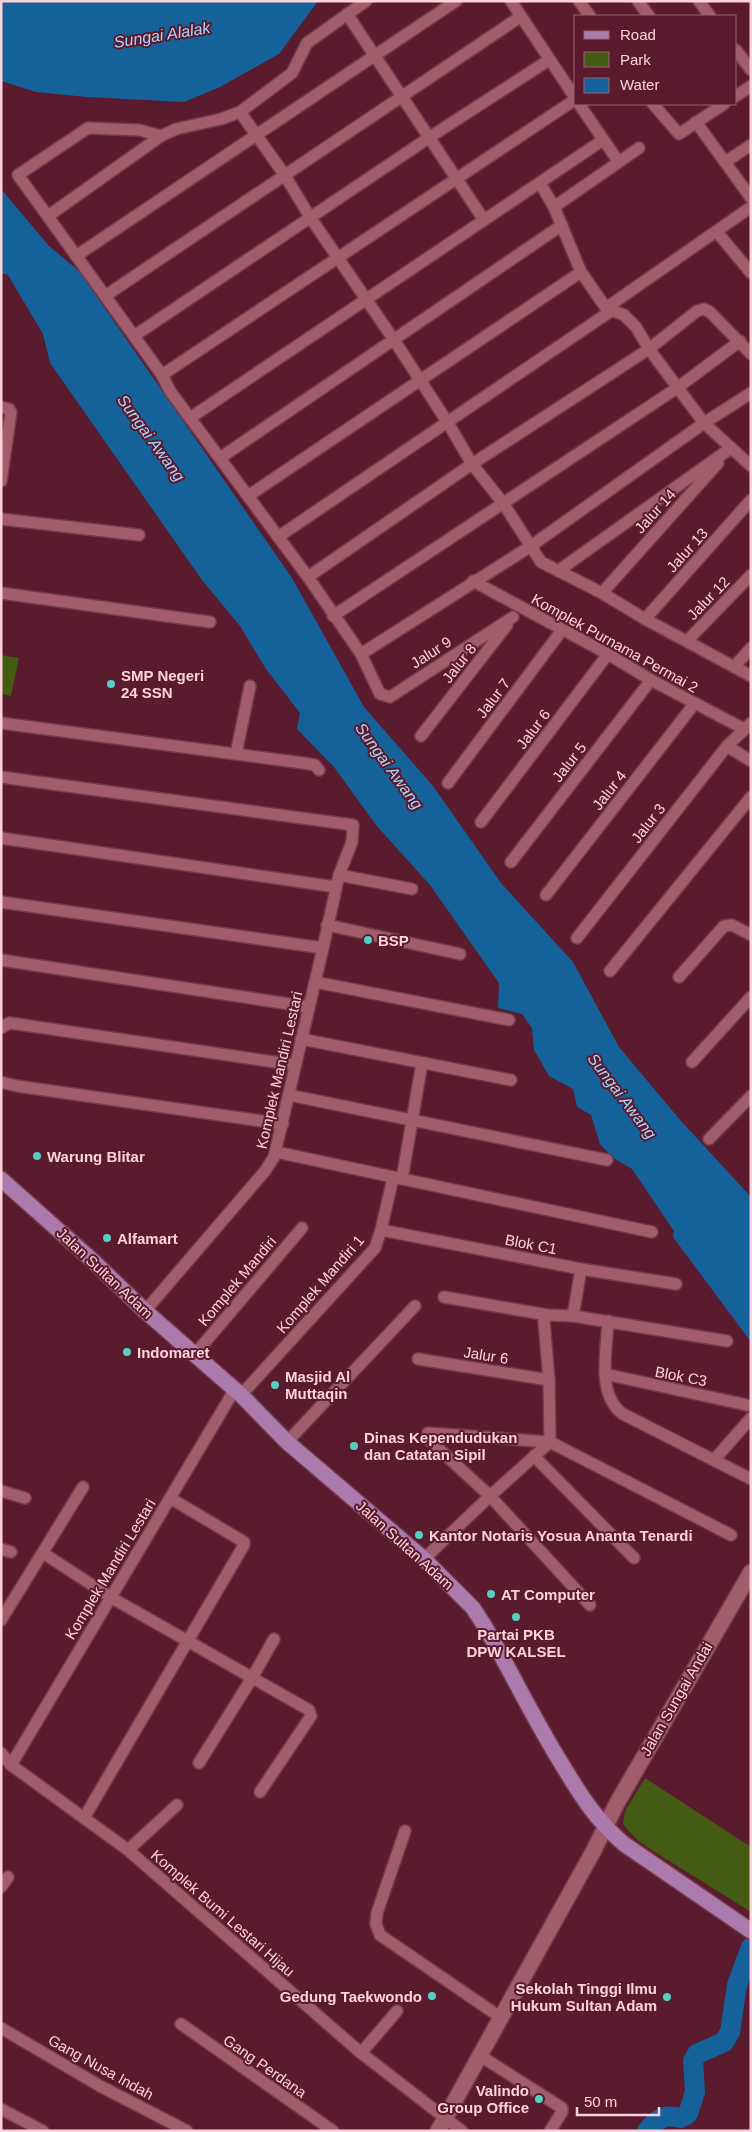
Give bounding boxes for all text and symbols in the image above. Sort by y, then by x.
legend [574,15,737,105]
water label: Sungai Alalak [113,19,212,51]
text: Road [620,26,656,43]
text: Park [620,51,651,68]
text: Water [620,76,659,93]
water label: Sungai Awang [114,392,188,484]
street label: Jalur 14 [631,485,679,537]
street label: Jalur 13 [663,524,711,576]
street label: Jalur 12 [683,573,733,623]
street label: Komplek Purnama Permai 2 [529,590,701,696]
street label: Jalur 9 [407,633,455,671]
street label: Jalur 8 [438,640,480,686]
place label: SMP Negeri 24 SSN [121,667,204,701]
street label: Jalur 7 [473,675,513,721]
marker: SMP Negeri 24 SSN [105,678,117,690]
street label: Jalur 6 [513,706,553,752]
water label: Sungai Awang [352,720,426,812]
street label: Jalur 5 [548,739,590,785]
street label: Jalur 4 [588,767,630,813]
street label: Jalur 3 [627,800,669,846]
place label: BSP [378,932,409,949]
marker: BSP [362,934,374,946]
street label: Komplek Mandiri Lestari [253,990,305,1150]
water label: Sungai Awang [584,1050,660,1142]
place label: Warung Blitar [47,1148,145,1165]
marker: Warung Blitar [31,1150,43,1162]
street label: Jalan Sultan Adam [53,1224,157,1322]
place label: Alfamart [117,1230,178,1247]
street label: Blok C1 [504,1231,558,1257]
marker: Alfamart [101,1232,113,1244]
street label: Komplek Mandiri 1 [273,1232,367,1336]
street label: Komplek Mandiri [195,1233,279,1329]
street label: Jalur 6 [462,1343,510,1367]
place label: Indomaret [137,1344,210,1361]
marker: Indomaret [121,1346,133,1358]
street label: Blok C3 [654,1363,708,1389]
place label: Masjid Al Muttaqin [285,1368,350,1402]
marker: Masjid Al Muttaqin [269,1379,281,1391]
place label: Dinas Kependudukan dan Catatan Sipil [364,1429,517,1463]
marker: Dinas Kependudukan dan Catatan Sipil [348,1440,360,1452]
street label: Komplek Mandiri Lestari [61,1496,159,1642]
street label: Jalan Sultan Adam [353,1497,457,1593]
place label: Kantor Notaris Yosua Ananta Tenardi [429,1527,693,1544]
marker: Kantor Notaris Yosua Ananta Tenardi [413,1529,425,1541]
place label: AT Computer [501,1586,595,1603]
marker: AT Computer [485,1588,497,1600]
marker: Partai PKB DPW KALSEL [510,1611,522,1623]
place label: Partai PKB DPW KALSEL [466,1626,566,1660]
street label: Jalan Sungai Andai [637,1639,715,1759]
street label: Komplek Bumi Lestari Hijau [148,1846,298,1980]
place label: Sekolah Tinggi Ilmu Hukum Sultan Adam [511,1980,657,2014]
place label: Gedung Taekwondo [280,1988,422,2005]
marker: Gedung Taekwondo [426,1990,438,2002]
marker: Sekolah Tinggi Ilmu Hukum Sultan Adam [661,1991,673,2003]
street label: Gang Nusa Indah [45,2031,157,2103]
street label: Gang Perdana [220,2031,310,2101]
place label: Valindo Group Office [437,2082,529,2116]
scale bar [577,2084,660,2116]
marker: Valindo Group Office [533,2093,545,2105]
text: 50 m [584,2093,617,2110]

